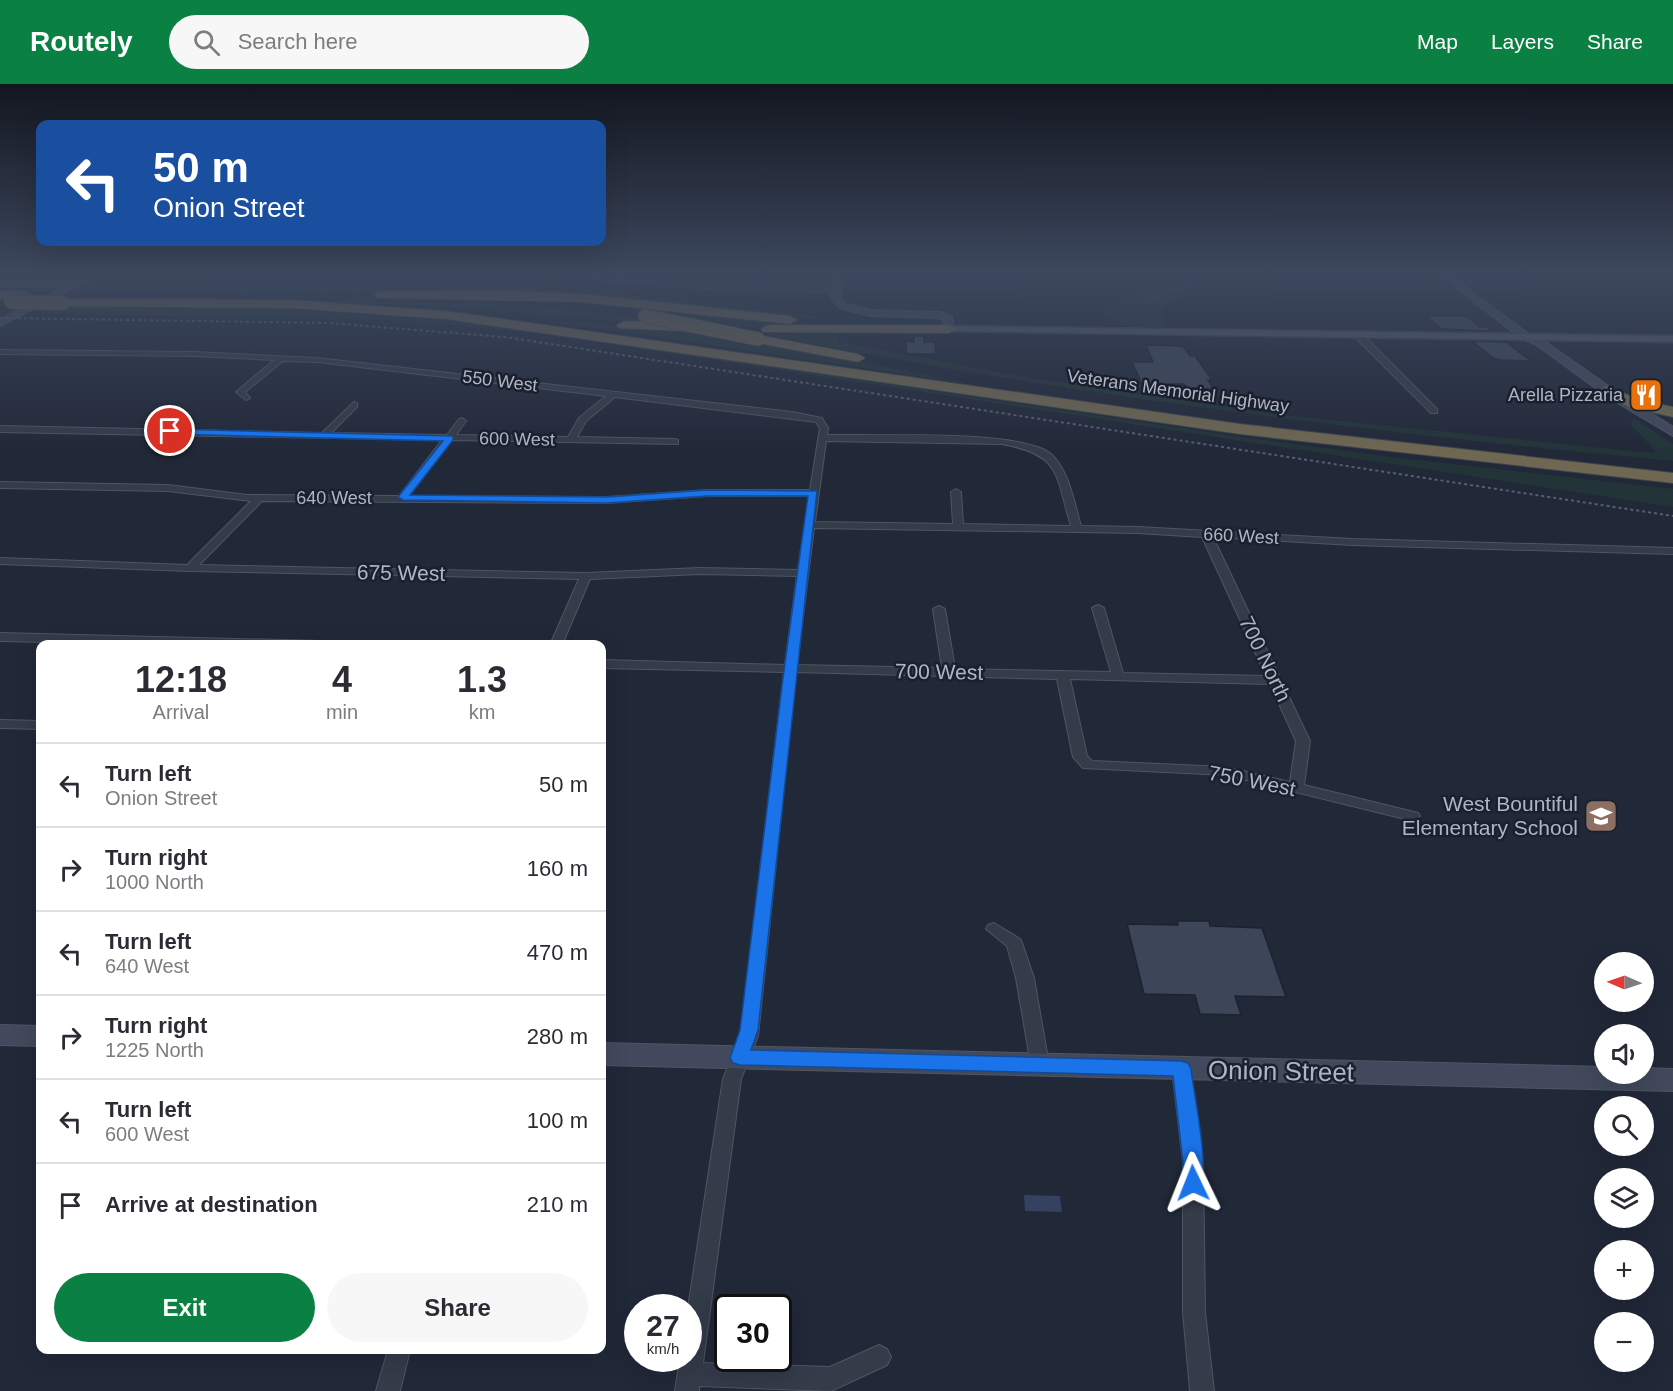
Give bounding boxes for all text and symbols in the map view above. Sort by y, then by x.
search box [169,15,589,69]
text: Routely [30,26,133,57]
icon: search [190,26,223,59]
text: Search here [238,29,358,54]
text: Map [1417,30,1458,53]
text: Layers [1491,30,1554,53]
text: Share [1587,30,1643,53]
icon: left [54,144,132,222]
text: 50 m [153,144,249,191]
text: Onion Street [153,193,305,223]
street label: 550 West [461,366,539,396]
street label: Veterans Memorial Highway [1066,366,1290,416]
restaurant icon: Arella Pizzaria [1628,377,1664,413]
place label: Arella Pizzaria [1508,385,1624,405]
pin [144,405,195,456]
icon: arrive [153,414,186,447]
street label: 600 West [479,428,555,450]
street label: 640 West [296,488,372,508]
street label: 660 West [1203,524,1279,548]
street label: 675 West [357,560,446,585]
street label: 700 North [1235,612,1296,705]
text: 12:18 [135,659,227,700]
text: 4 [332,659,352,700]
text: 1.3 [457,659,507,700]
street label: 700 West [895,659,984,684]
text: Arrival [153,701,209,723]
text: min [326,701,358,723]
text: km [469,701,495,723]
text: Turn left [105,761,191,786]
street label: 750 West [1207,761,1298,800]
icon: left [54,769,87,802]
text: 50 m [539,772,588,797]
text: Onion Street [105,787,217,809]
place label: West Bountiful Elementary School [1402,792,1578,839]
school or university icon: West Bountiful Elementary School [1583,798,1619,834]
text: Turn right [105,845,207,870]
icon: right [54,853,87,886]
text: 160 m [527,856,588,881]
text: 1000 North [105,871,204,893]
text: Turn left [105,929,191,954]
icon: left [54,937,87,970]
text: 470 m [527,940,588,965]
north arrow [1594,952,1654,1012]
map controls [1594,952,1654,1372]
text: 640 West [105,955,189,977]
text: Turn right [105,1013,207,1038]
icon: right [54,1021,87,1054]
text: 280 m [527,1024,588,1049]
button: sound [1594,1024,1654,1084]
text: 1225 North [105,1039,204,1061]
street label: Onion Street [1208,1055,1355,1087]
button: search [1594,1096,1654,1156]
text: Turn left [105,1097,191,1122]
icon: left [54,1105,87,1138]
text: 100 m [527,1108,588,1133]
text: 600 West [105,1123,189,1145]
position arrow [1161,1151,1225,1215]
button: layers [1594,1168,1654,1228]
icon: arrive [54,1189,87,1222]
text: Arrive at destination [105,1192,318,1217]
text: 210 m [527,1192,588,1217]
button: + [1594,1240,1654,1300]
button: Exit [54,1273,315,1342]
button: Share [327,1273,588,1342]
speed limit sign: 30 [714,1294,792,1372]
text: 27 [646,1309,680,1342]
button: − [1594,1312,1654,1372]
text: km/h [647,1340,679,1357]

